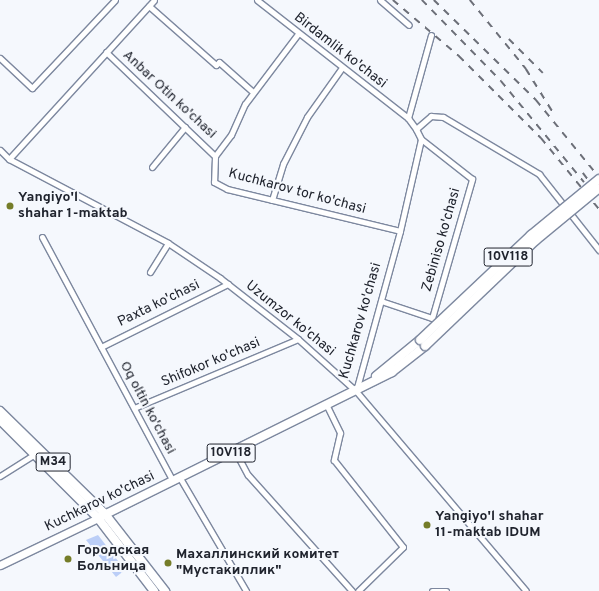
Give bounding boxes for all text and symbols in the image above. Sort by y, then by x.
street label: Birdamlik ko'chasi [290,9,390,93]
street label: Anbar Otin ko'chasi [119,47,219,143]
street label: Kuchkarov tor ko'chasi [226,166,368,218]
street label: Zebiniso ko'chasi [419,186,465,294]
place label: Yangiyo'l shahar 1-maktab [18,190,128,222]
marker: Yangiyo'l shahar 1-maktab [5,201,15,211]
road number: 10V118 [483,246,533,268]
street label: Kuchkarov ko'chasi [336,261,386,381]
street label: Paxta ko'chasi [115,277,203,331]
street label: Uzumzor ko'chasi [242,278,338,360]
street label: Shifokor ko'chasi [159,335,263,391]
street label: Oq oltin ko'chasi [115,359,179,457]
road number: 10V118 [206,442,256,464]
road number: M34 [35,451,71,473]
street label: Kuchkarov ko'chasi [42,468,158,536]
place label: Yangiyo'l shahar 11-maktab IDUM [435,509,544,542]
marker: Yangiyo'l shahar 11-maktab IDUM [422,520,432,530]
place label: Городская Больница [77,543,149,576]
place label: Махаллинский комитет "Мустакиллик" [176,547,339,580]
marker: Городская Больница [62,553,74,565]
marker: Махаллинский комитет "Мустакиллик" [163,558,173,568]

